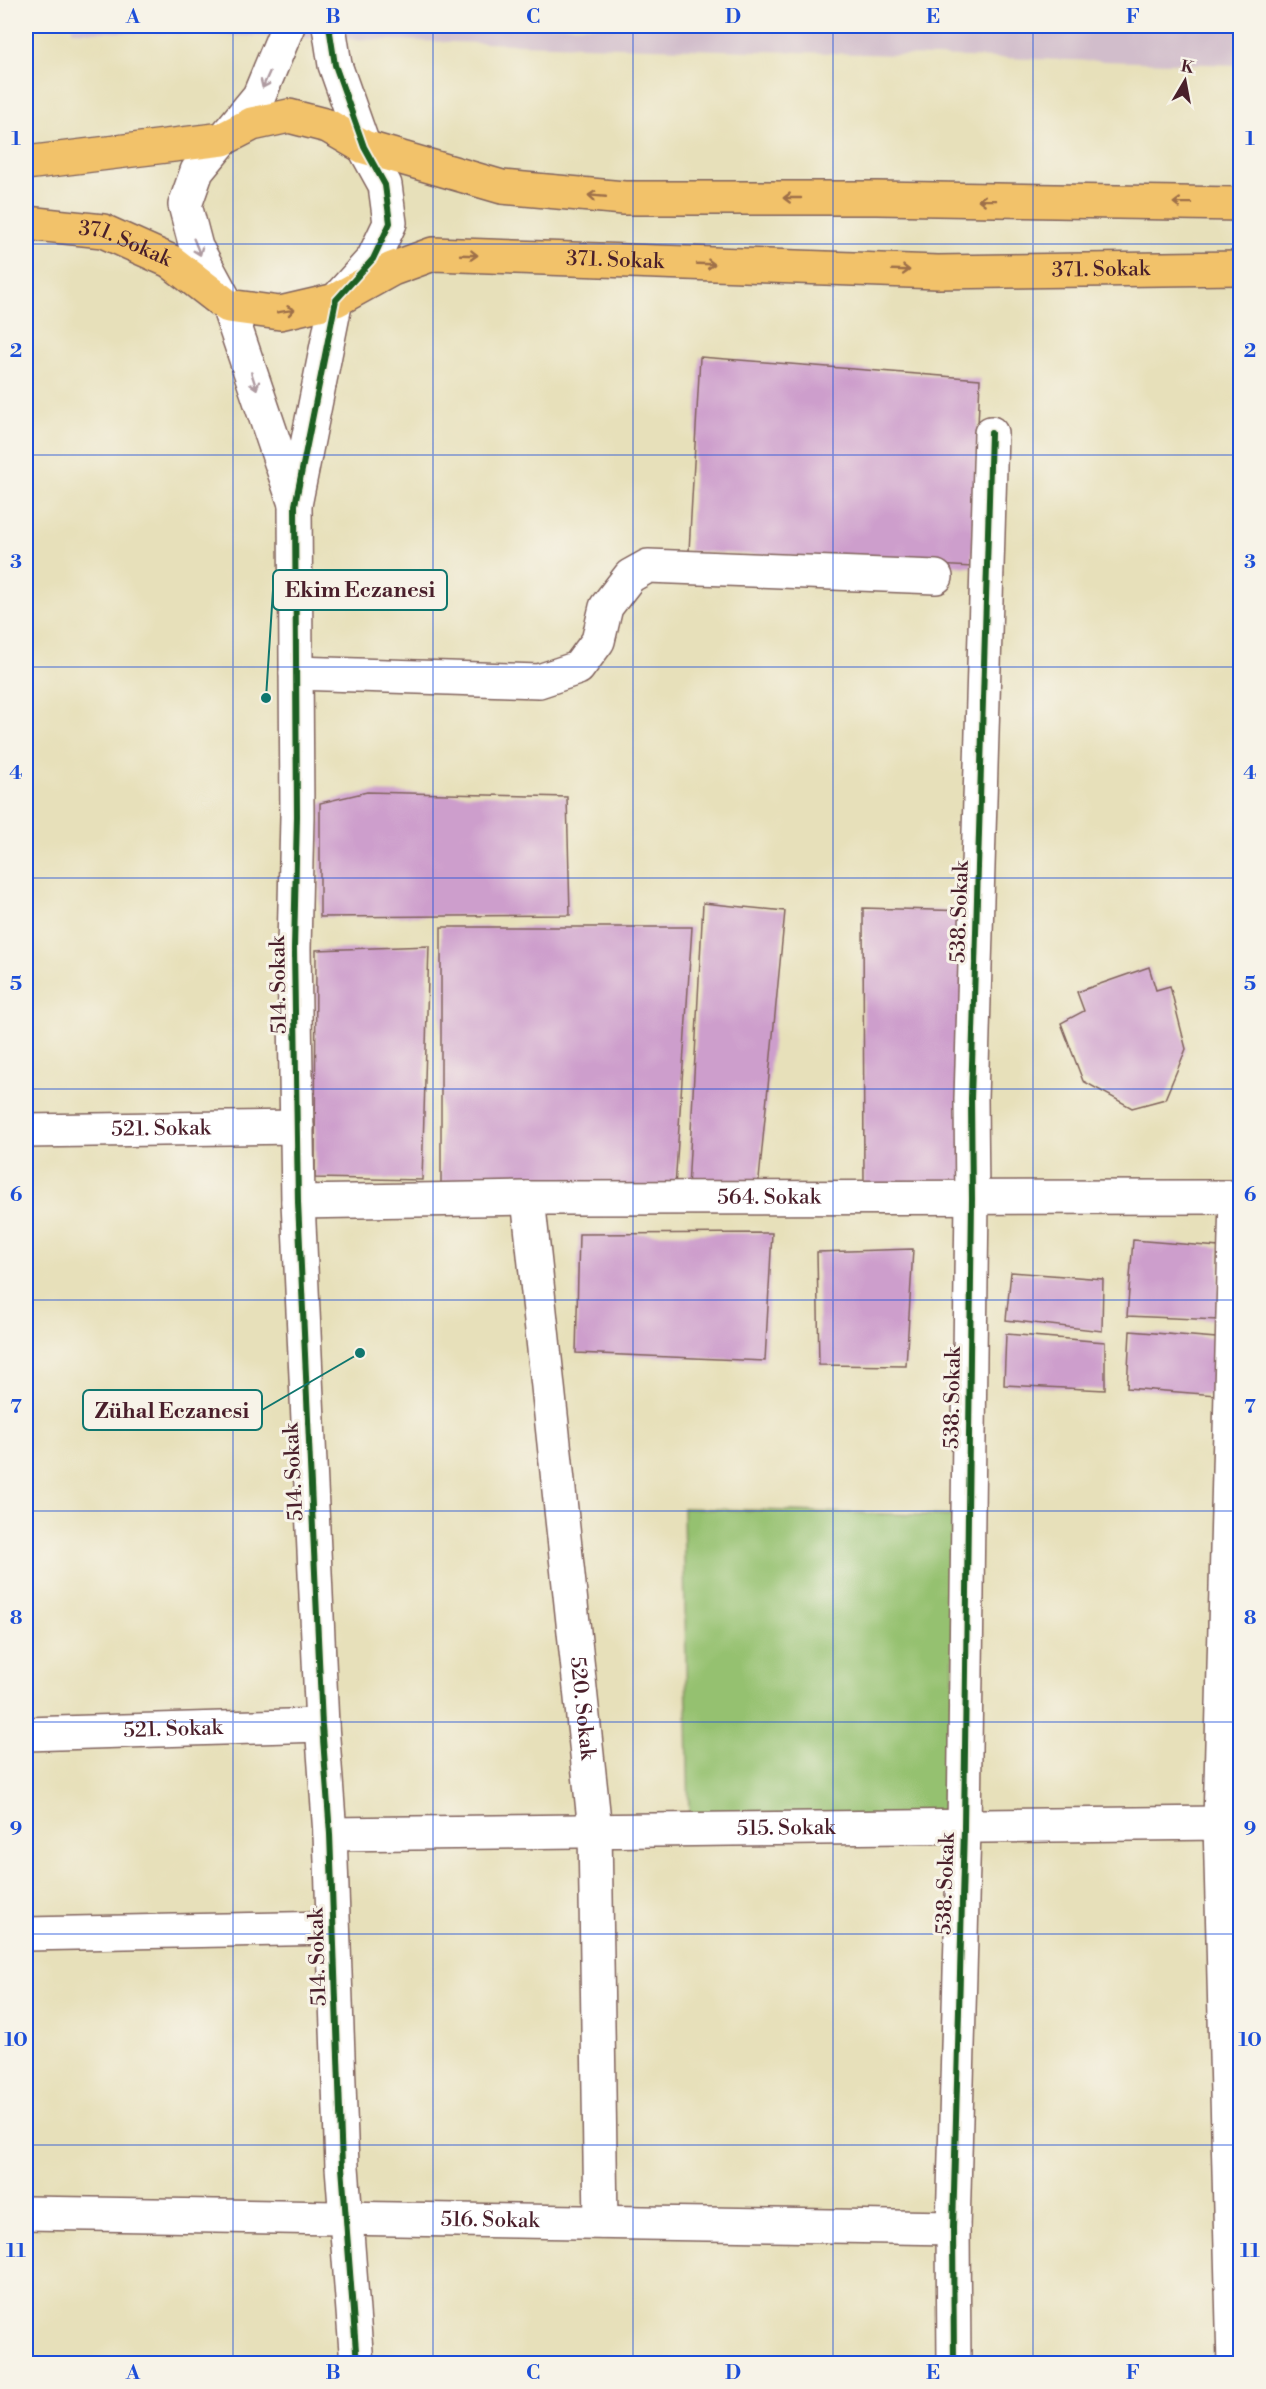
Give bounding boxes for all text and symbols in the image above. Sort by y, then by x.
text: A [125,5,141,30]
text: B [325,5,341,30]
text: C [526,5,540,30]
text: D [725,5,741,30]
text: E [926,5,940,30]
text: F [1126,5,1140,30]
north arrow [1155,51,1215,111]
text: K [1179,56,1197,78]
one-way arrow [260,70,271,88]
text: 1 [11,127,21,152]
text: 1 [1245,127,1255,152]
one-way arrow [588,190,608,201]
one-way arrow [783,192,803,204]
one-way arrow [978,194,998,206]
one-way arrow [1173,197,1193,209]
street label: 371. Sokak [77,216,176,273]
one-way arrow [192,237,203,255]
street label: 371. Sokak [566,246,666,275]
one-way arrow [459,250,479,261]
street label: 371. Sokak [1052,256,1151,283]
one-way arrow [696,258,716,269]
one-way arrow [890,265,910,276]
one-way arrow [276,305,296,316]
text: 2 [10,339,22,364]
text: 2 [1244,339,1256,364]
one-way arrow [249,371,260,390]
text: 3 [10,550,22,575]
text: 3 [1244,550,1256,575]
callout: Ekim Eczanesi [273,570,447,610]
text: Ekim Eczanesi [285,577,435,604]
text: 4 [9,761,23,786]
text: 4 [1243,761,1257,786]
street label: 538. Sokak [945,859,975,964]
street label: 514. Sokak [265,935,293,1034]
text: 5 [10,972,22,997]
text: 5 [1244,972,1256,997]
street label: 521. Sokak [111,1115,212,1143]
text: 6 [10,1183,23,1208]
text: 6 [1244,1183,1257,1208]
street label: 564. Sokak [717,1185,822,1211]
street label: 538. Sokak [939,1346,967,1449]
callout: Zühal Eczanesi [83,1390,262,1430]
text: 7 [10,1395,22,1420]
text: 7 [1244,1395,1256,1420]
text: Zühal Eczanesi [95,1398,249,1425]
street label: 514. Sokak [278,1421,310,1522]
text: 8 [10,1606,23,1631]
text: 8 [1244,1606,1257,1631]
street label: 520. Sokak [564,1655,601,1762]
street label: 521. Sokak [123,1715,224,1744]
street label: 515. Sokak [737,1815,836,1842]
text: 9 [10,1817,22,1842]
text: 9 [1244,1817,1256,1842]
street label: 538. Sokak [931,1831,961,1936]
street label: 514. Sokak [303,1906,333,2007]
text: 10 [4,2028,28,2053]
text: 10 [1238,2028,1262,2053]
street label: 516. Sokak [440,2207,541,2234]
text: 11 [6,2239,26,2264]
text: 11 [1240,2239,1260,2264]
text: A [125,2361,141,2386]
text: B [325,2361,341,2386]
text: C [526,2361,540,2386]
text: D [725,2361,741,2386]
text: E [926,2361,940,2386]
text: F [1126,2361,1140,2386]

